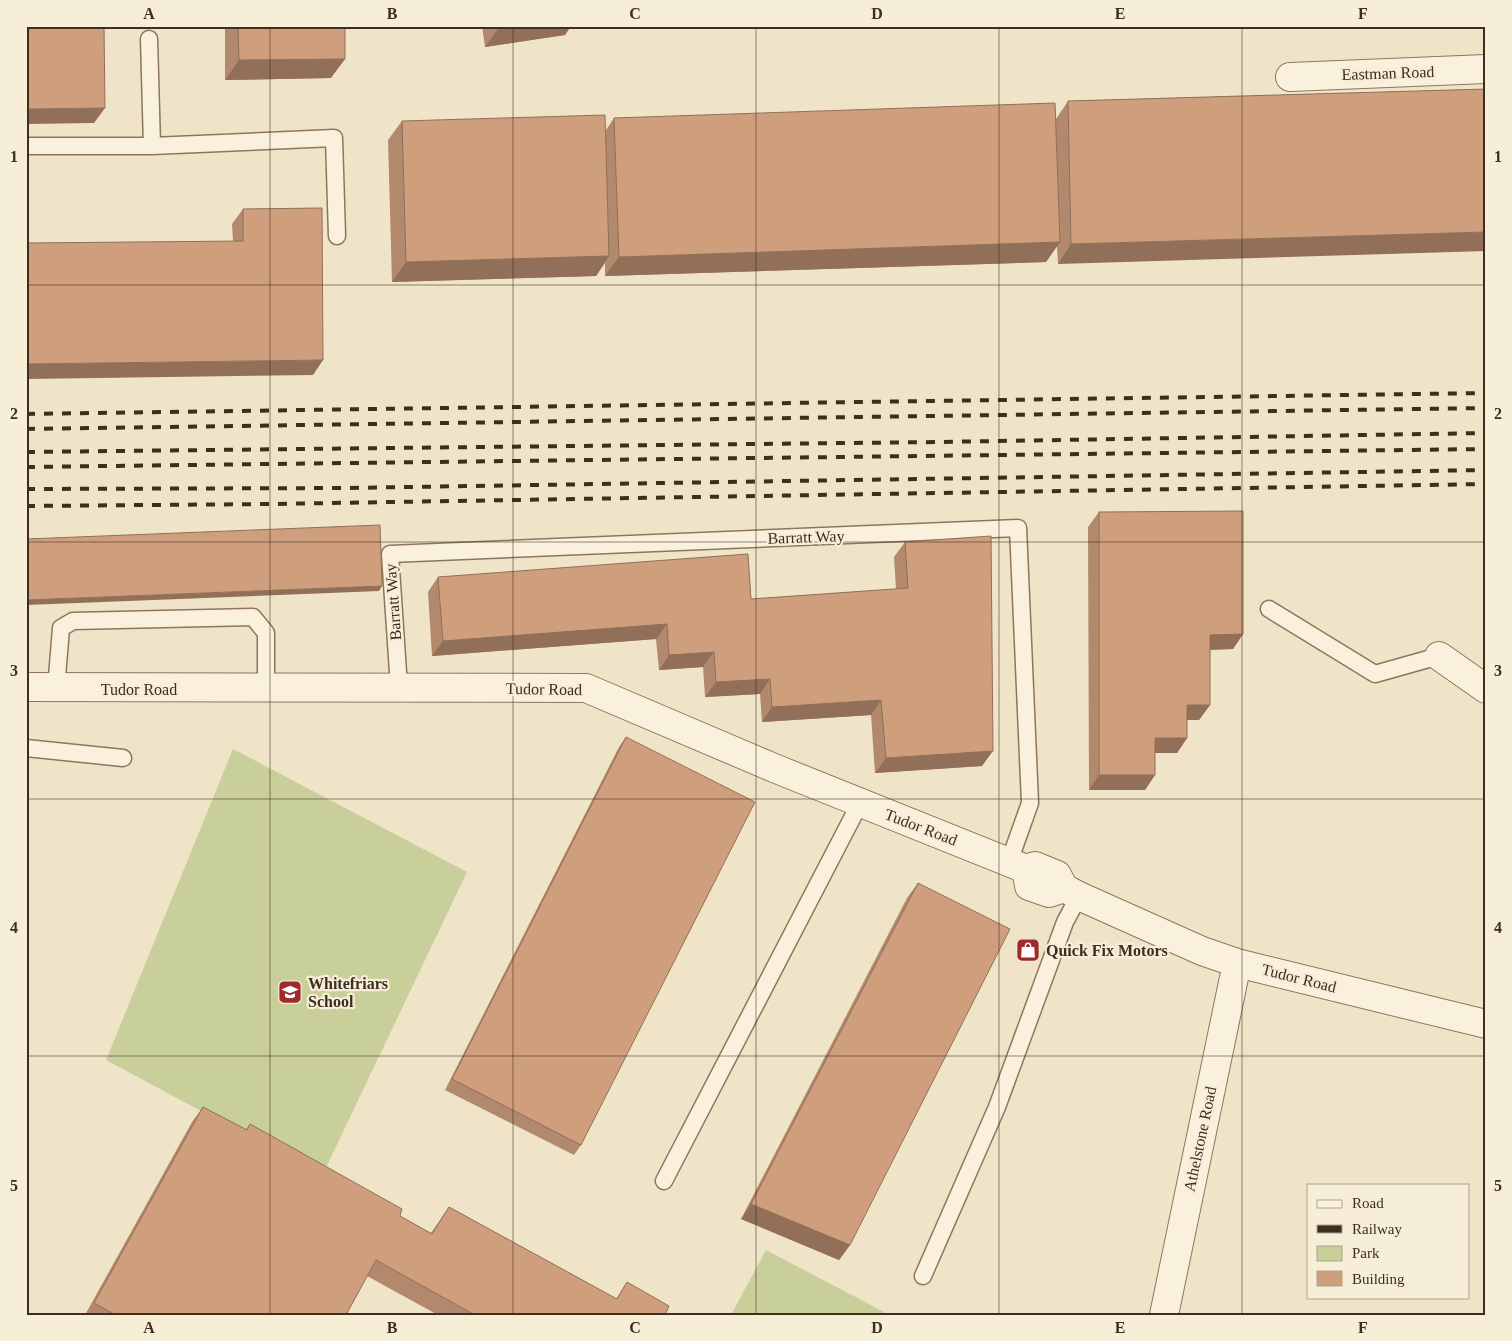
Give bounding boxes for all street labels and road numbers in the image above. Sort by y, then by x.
street label: Eastman Road [1341,63,1435,83]
street label: Barratt Way [767,527,845,548]
street label: Barratt Way [382,563,405,641]
street label: Tudor Road [506,680,582,698]
street label: Tudor Road [101,681,177,698]
street label: Tudor Road [882,805,960,849]
street label: Tudor Road [1260,961,1338,995]
street label: Athelstone Road [1181,1085,1219,1193]

